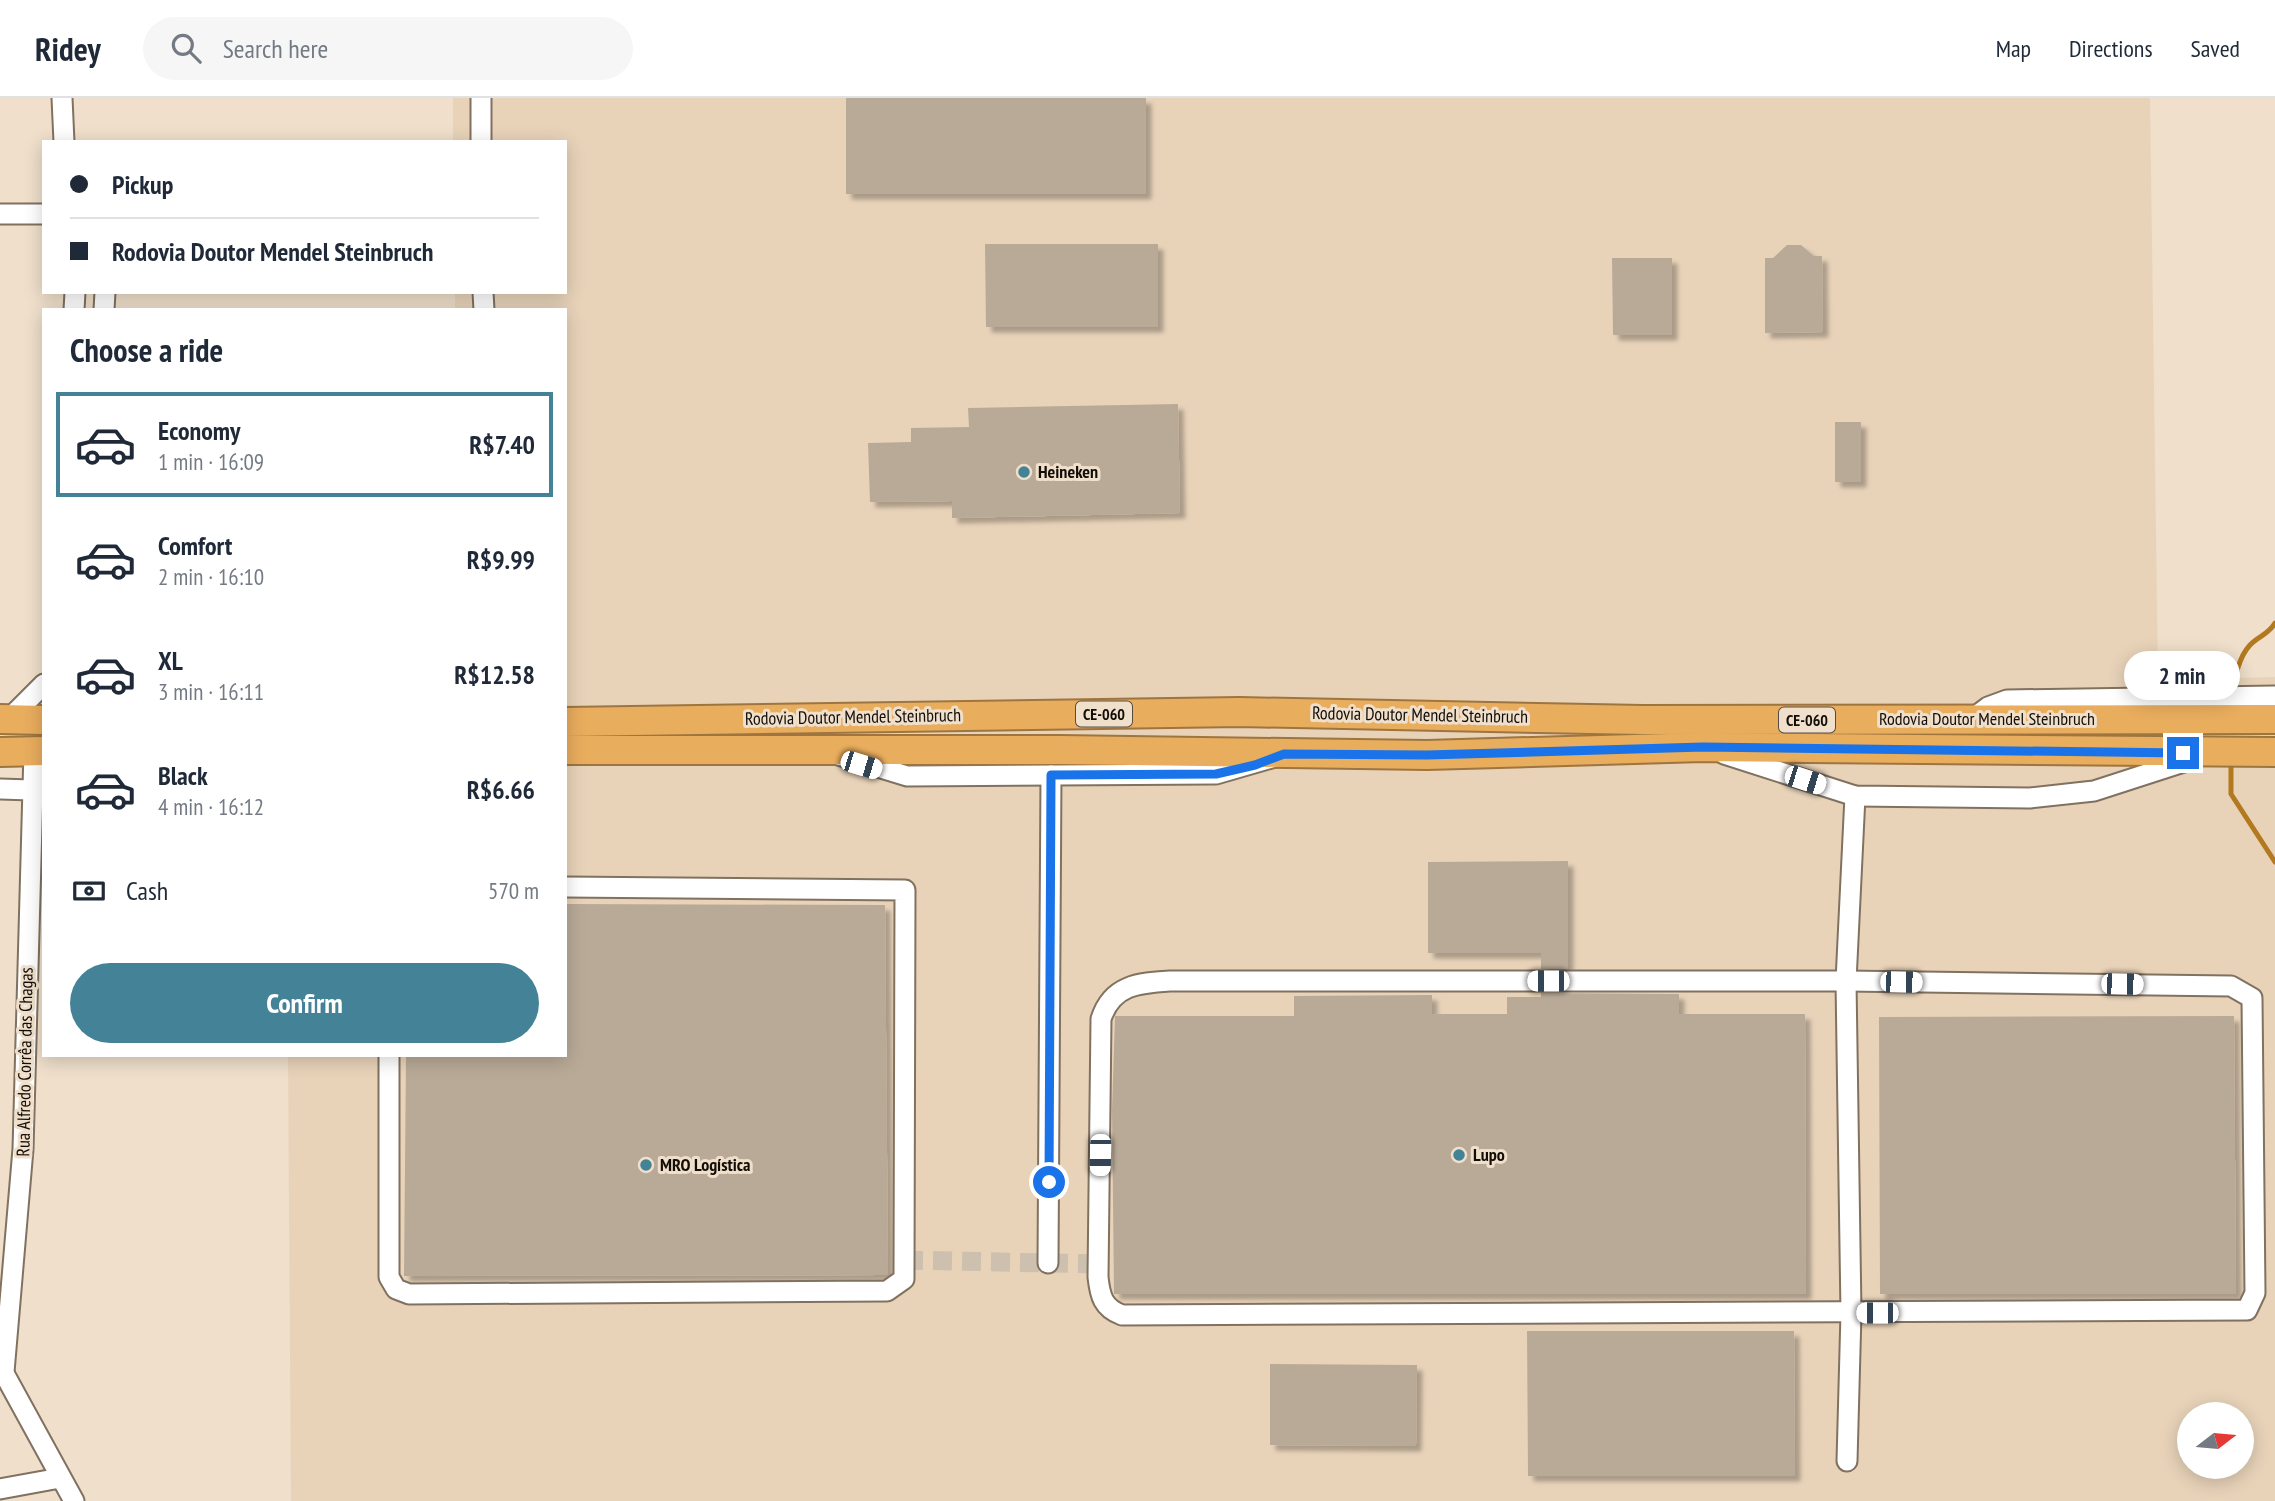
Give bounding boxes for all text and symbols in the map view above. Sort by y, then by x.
search box [143,17,633,80]
text: Ridey [35,27,101,70]
icon: search [167,29,205,67]
text: Search here [223,32,328,65]
text: Map [1996,33,2031,64]
text: Directions [2069,33,2153,64]
text: Saved [2191,33,2240,64]
text: Pickup [112,168,173,201]
text: Rodovia Doutor Mendel Steinbruch [112,235,434,268]
text: Choose a ride [70,329,223,371]
icon: car [74,413,137,476]
text: Economy [158,414,240,447]
text: R$7.40 [469,428,535,461]
text: 1 min · 16:09 [158,447,264,476]
place label: Heineken [1038,460,1098,483]
marker: Heineken [1016,464,1032,480]
icon: car [74,528,137,591]
text: Comfort [158,529,232,562]
text: R$9.99 [467,543,535,576]
text: 2 min · 16:10 [158,562,264,591]
icon: car [74,643,137,706]
text: XL [158,644,183,677]
callout: 2 min [2125,652,2241,700]
text: R$12.58 [454,658,535,691]
text: 2 min [2159,661,2205,690]
text: 3 min · 16:11 [158,677,264,706]
street label: Rodovia Doutor Mendel Steinbruch [1312,701,1528,728]
road number: CE-060 [1076,702,1132,726]
street label: Rodovia Doutor Mendel Steinbruch [745,703,961,730]
street label: Rodovia Doutor Mendel Steinbruch [1879,707,2095,730]
road number: CE-060 [1779,708,1835,733]
route end [2167,737,2199,769]
car [838,749,885,781]
icon: car [74,758,137,821]
text: Black [158,759,208,792]
car [1782,764,1829,796]
text: R$6.66 [467,773,535,806]
text: 4 min · 16:12 [158,792,264,821]
icon: cash [70,872,108,910]
text: Cash [126,874,168,907]
text: 570 m [488,876,539,905]
button: Confirm [70,963,539,1043]
street label: Rua Alfredo Corrêa das Chagas [11,967,38,1157]
car [1528,971,1570,992]
car [1880,971,1923,993]
car [2101,973,2144,995]
car [1090,1134,1111,1176]
place label: Lupo [1473,1143,1505,1166]
marker: Lupo [1451,1147,1467,1163]
place label: MRO Logística [660,1153,751,1176]
marker: MRO Logística [638,1157,654,1173]
route start [1033,1166,1065,1198]
car [1857,1303,1899,1324]
north arrow [2177,1402,2254,1479]
map controls [2177,1402,2254,1479]

